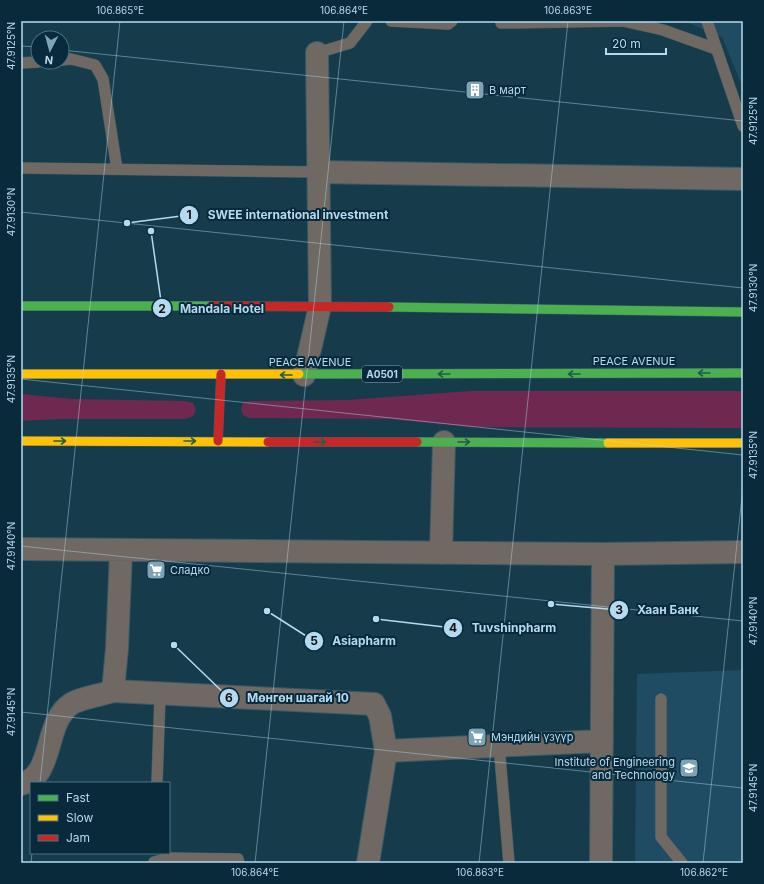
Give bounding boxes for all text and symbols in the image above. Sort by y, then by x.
text: 106.865°E [96,4,144,16]
text: 106.864°E [320,4,368,16]
text: 106.863°E [544,4,592,16]
text: 47.9125°N [5,22,17,70]
north arrow [30,30,70,70]
scale bar [606,30,666,56]
text: 20 m [612,36,641,51]
text: N [44,53,54,67]
building icon: В март [464,79,486,101]
place label: В март [489,83,527,97]
text: 47.9125°N [747,97,759,145]
text: 47.9130°N [5,188,17,236]
callout: SWEE international investment [179,203,396,227]
text: 1 [186,207,192,222]
text: SWEE international investment [208,207,389,222]
text: 47.9130°N [747,264,759,312]
callout: Mandala Hotel [152,296,272,320]
text: 2 [158,301,166,316]
text: Mandala Hotel [180,301,264,316]
street label: PEACE AVENUE [593,354,675,368]
text: 47.9135°N [5,355,17,403]
street label: PEACE AVENUE [269,355,351,369]
road number: A0501 [362,366,402,382]
one-way arrow [698,369,711,377]
one-way arrow [438,370,451,378]
one-way arrow [568,370,581,378]
one-way arrow [280,371,293,379]
text: 47.9135°N [747,431,759,479]
one-way arrow [53,437,66,445]
one-way arrow [183,437,196,445]
one-way arrow [313,438,326,446]
one-way arrow [457,438,470,446]
text: 47.9140°N [5,522,17,570]
supermarket icon: Сладко [145,559,167,581]
place label: Сладко [170,563,210,577]
text: 47.9140°N [747,597,759,645]
callout: Хаан Банк [609,598,707,622]
text: 3 [615,602,623,617]
text: Хаан Банк [637,602,699,617]
callout: Tuvshinpharm [443,616,564,640]
text: 4 [449,620,457,635]
text: Tuvshinpharm [472,620,556,635]
callout: Asiapharm [304,629,404,653]
text: 5 [310,633,318,648]
text: Asiapharm [332,633,396,648]
callout: Мөнгөн шагай 10 [219,686,357,710]
text: 47.9145°N [5,688,17,736]
text: 6 [225,690,233,705]
text: Мөнгөн шагай 10 [247,690,349,705]
supermarket icon: Мэндийн үзүүр [466,726,488,748]
place label: Мэндийн үзүүр [491,730,574,744]
place label: Institute of Engineering and Technology [555,755,675,782]
school or university icon: Institute of Engineering and Technology [678,757,700,779]
text: 47.9145°N [747,764,759,812]
legend [30,782,170,854]
text: Fast [66,790,90,805]
text: Slow [66,810,94,825]
text: Jam [66,830,90,845]
text: 106.864°E [231,866,279,878]
text: 106.863°E [456,866,504,878]
text: 106.862°E [680,866,728,878]

